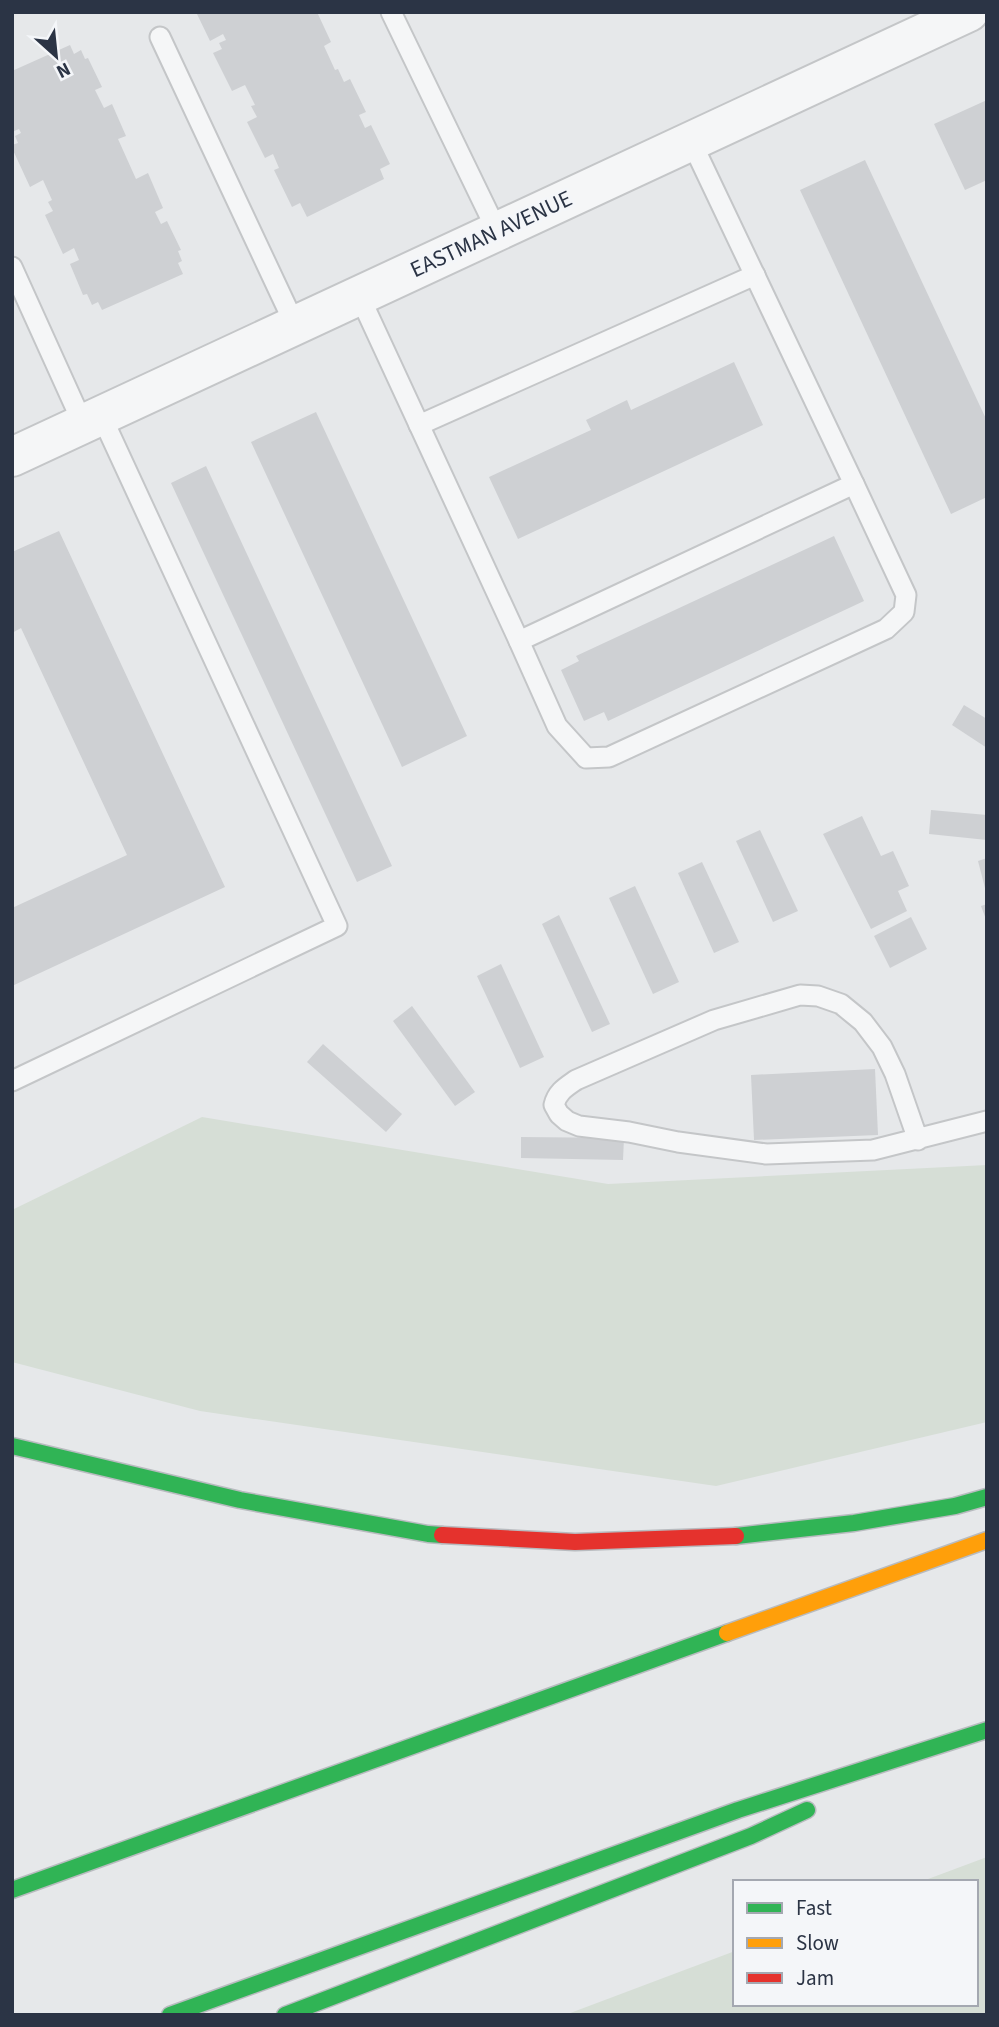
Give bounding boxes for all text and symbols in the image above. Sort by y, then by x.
north arrow [21,21,91,91]
text: N [51,55,75,85]
street label: EASTMAN AVENUE [405,182,577,286]
legend [733,1880,978,2006]
text: Fast [796,1893,832,1923]
text: Slow [796,1928,839,1958]
text: Jam [796,1963,834,1993]

